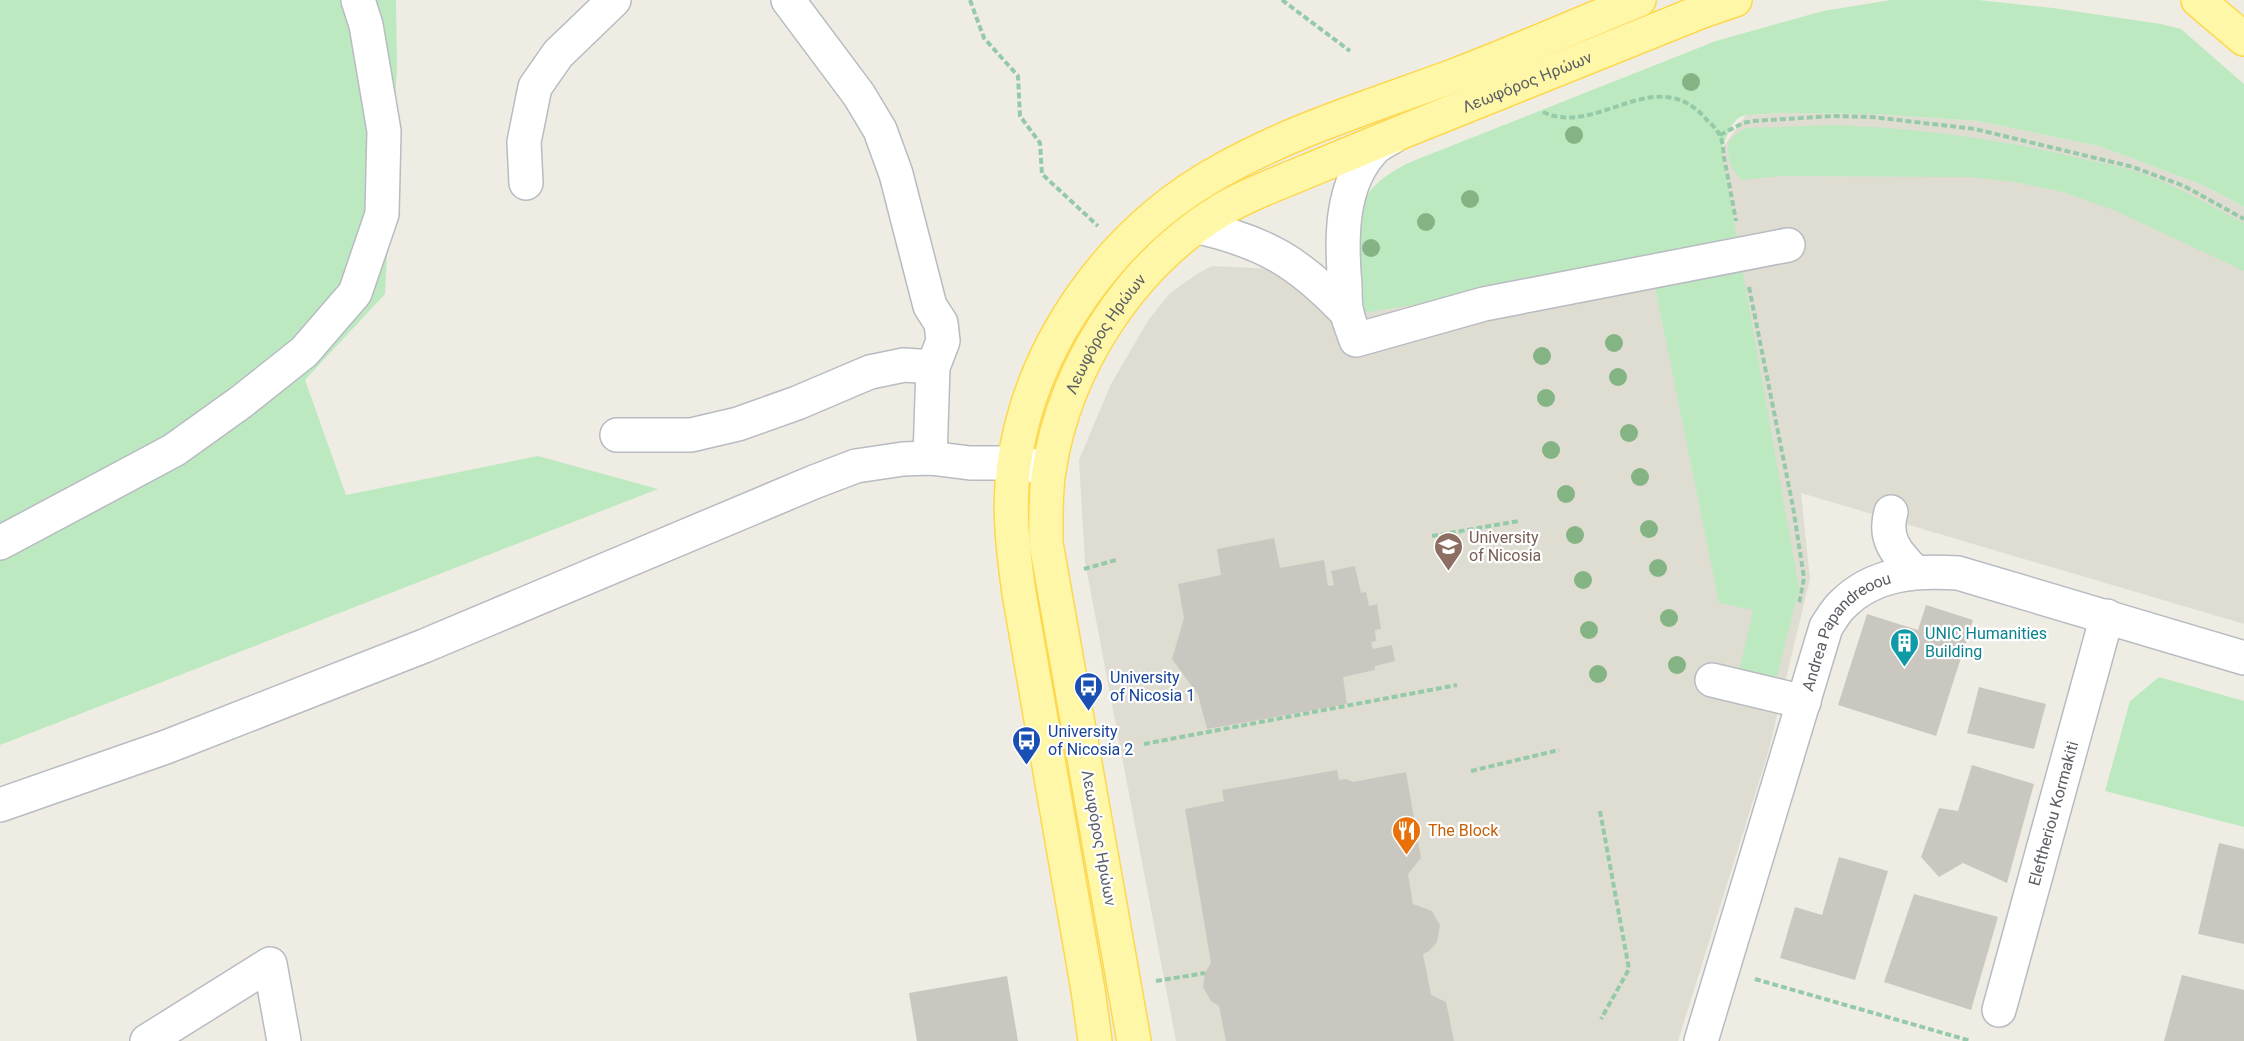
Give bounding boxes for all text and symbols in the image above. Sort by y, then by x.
street label: Λεωφόρος Ηρώων [1459,47,1595,116]
street label: Λεωφόρος Ηρώων [1061,270,1150,396]
place label: University of Nicosia [1469,528,1541,565]
school or university icon: University of Nicosia [1432,530,1464,572]
street label: Andrea Papandreoou [1798,568,1893,693]
place label: UNIC Humanities Building [1925,624,2047,661]
building icon: UNIC Humanities Building [1888,626,1920,668]
place label: University of Nicosia 1 [1110,668,1195,705]
bus stop icon: University of Nicosia 1 [1073,670,1105,712]
place label: University of Nicosia 2 [1048,722,1133,759]
bus stop icon: University of Nicosia 2 [1011,724,1043,766]
street label: Eleftheriou Kormakiti [2024,739,2082,888]
street label: Λεωφόρος Ηρώων [1078,768,1120,908]
restaurant icon: The Block [1391,814,1423,856]
place label: The Block [1428,821,1499,840]

